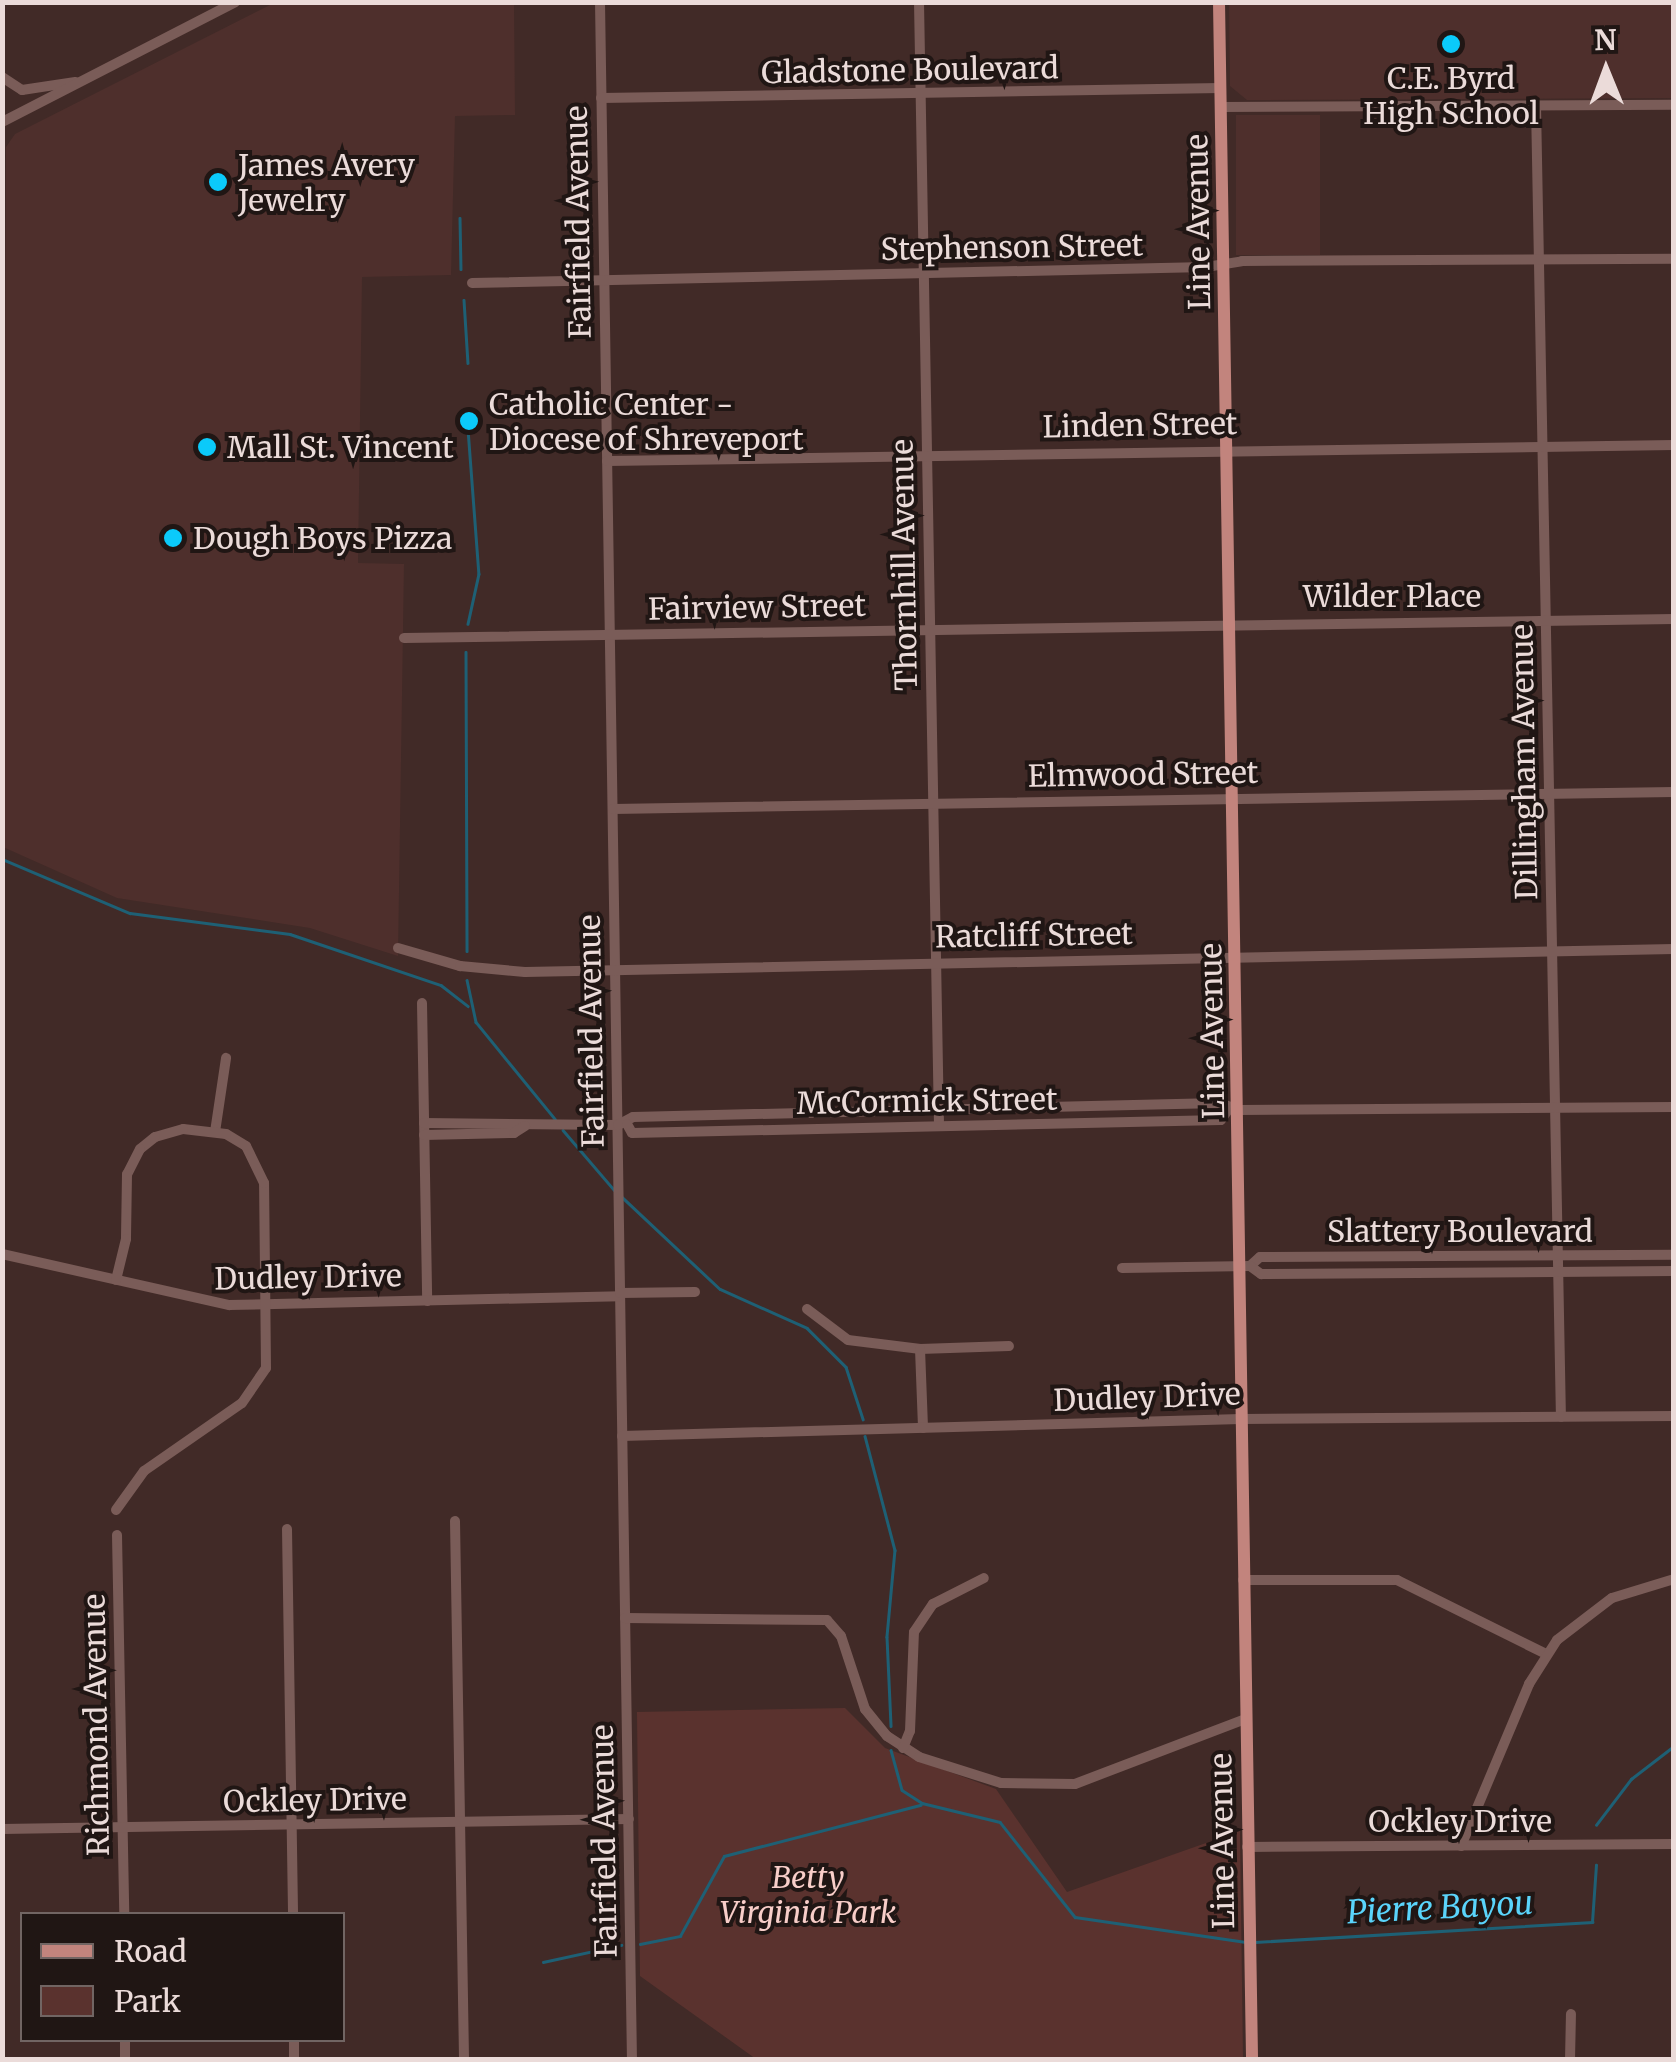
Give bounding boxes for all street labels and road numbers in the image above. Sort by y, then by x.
street label: Gladstone Boulevard [761,49,1059,91]
street label: Fairfield Avenue [558,105,598,339]
street label: Line Avenue [1178,134,1218,310]
street label: Stephenson Street [880,227,1144,267]
street label: Linden Street [1042,405,1238,445]
street label: Thornhill Avenue [884,439,924,691]
street label: Wilder Place [1303,578,1481,614]
street label: Fairview Street [648,587,866,627]
street label: Dillingham Avenue [1504,624,1544,900]
street label: Elmwood Street [1027,754,1259,794]
street label: Fairfield Avenue [571,914,611,1148]
street label: Ratcliff Street [935,915,1133,955]
street label: Line Avenue [1192,943,1232,1119]
street label: McCormick Street [796,1081,1058,1121]
street label: Slattery Boulevard [1327,1213,1593,1249]
street label: Dudley Drive [214,1257,402,1297]
street label: Dudley Drive [1053,1376,1241,1418]
street label: Richmond Avenue [76,1593,116,1857]
street label: Fairfield Avenue [584,1724,624,1958]
street label: Line Avenue [1202,1753,1242,1929]
street label: Ockley Drive [223,1780,407,1820]
street label: Ockley Drive [1368,1803,1552,1839]

